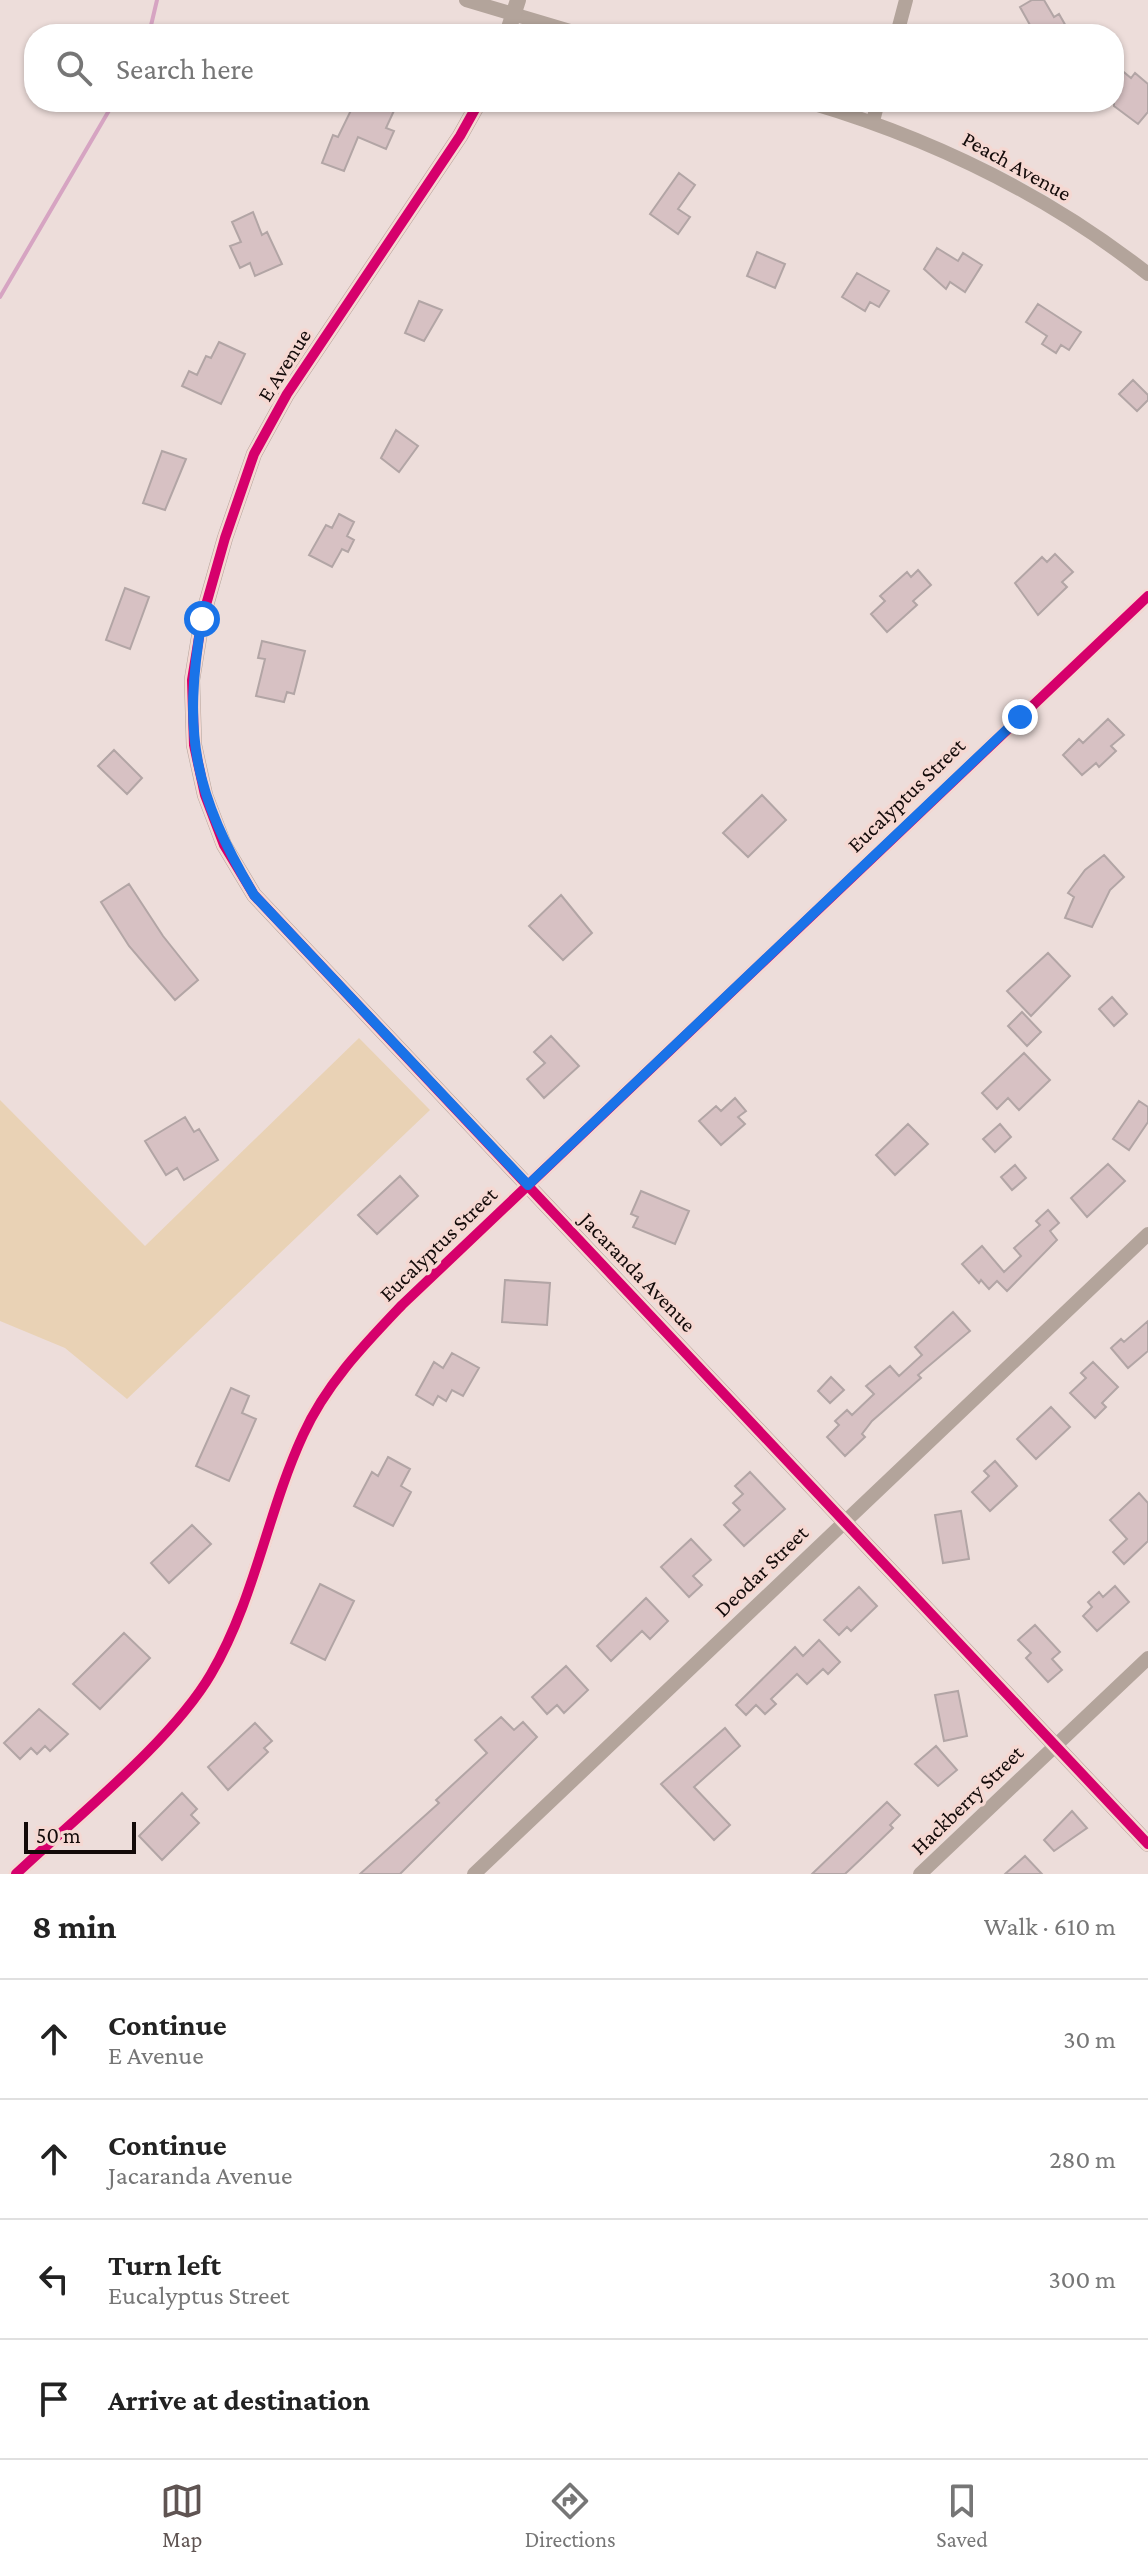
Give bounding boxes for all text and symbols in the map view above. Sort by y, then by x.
search box [24,24,1124,112]
icon: search [52,46,96,90]
text: Search here [116,52,254,85]
street label: Peach Avenue [958,126,1076,206]
street label: E Avenue [252,324,316,406]
route start [184,601,220,637]
route end [1002,699,1038,735]
street label: Eucalyptus Street [842,732,970,857]
street label: Eucalyptus Street [374,1181,502,1306]
street label: Jacaranda Avenue [573,1206,701,1337]
street label: Deodar Street [709,1520,814,1622]
street label: Hackberry Street [906,1740,1029,1860]
scale bar [24,1818,136,1854]
text: 50 m [36,1823,81,1848]
text: 8 min [32,1908,117,1945]
text: Walk · 610 m [984,1912,1116,1941]
text: Continue [108,2008,227,2041]
icon: ahead [32,2017,76,2061]
text: 30 m [1063,2025,1116,2054]
text: E Avenue [108,2041,204,2070]
text: Continue [108,2128,227,2161]
icon: ahead [32,2137,76,2181]
text: 280 m [1049,2145,1116,2174]
text: Jacaranda Avenue [108,2161,292,2190]
text: Turn left [108,2248,221,2281]
icon: left [32,2257,76,2301]
text: 300 m [1048,2265,1116,2294]
text: Eucalyptus Street [108,2281,289,2310]
icon: arrive [32,2377,76,2421]
text: Arrive at destination [108,2383,370,2416]
tab: Map [160,2479,204,2552]
tab: Directions [525,2479,616,2552]
tab: Saved [936,2479,988,2552]

